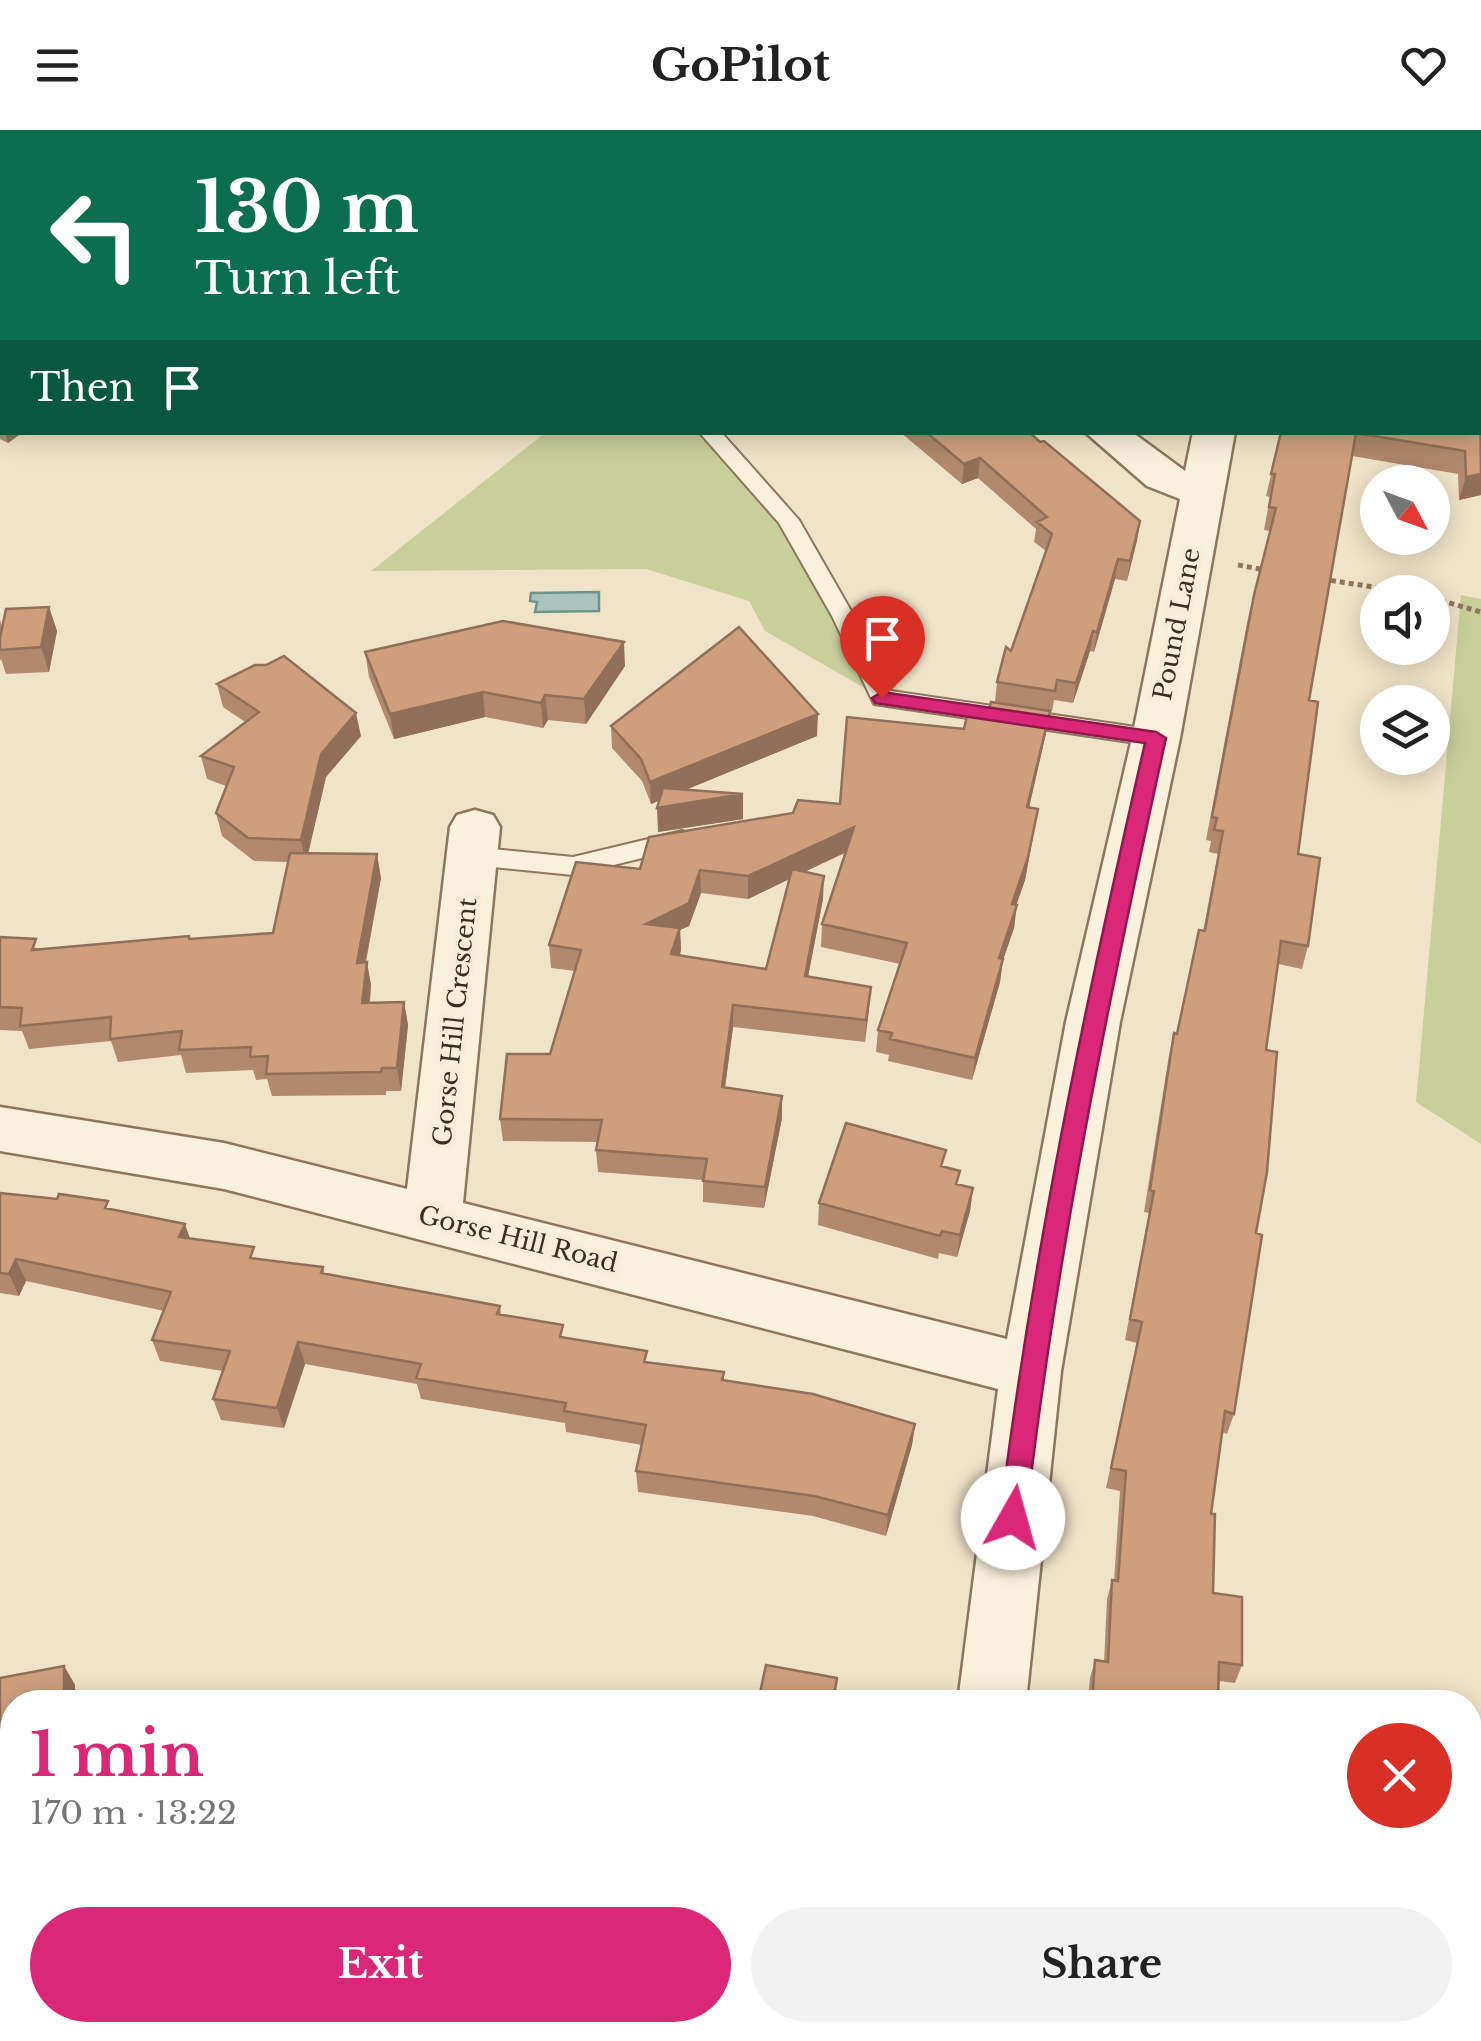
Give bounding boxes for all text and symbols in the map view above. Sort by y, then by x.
text: GoPilot [651,37,830,93]
icon: menu [30,38,85,93]
icon: heart [1396,38,1451,93]
text: 130 m [195,164,419,251]
icon: left [30,170,160,300]
text: Turn left [195,250,400,306]
icon: arrive [155,360,210,415]
text: Then [30,364,135,411]
north arrow [1360,465,1450,555]
map controls [1360,465,1450,775]
street label: Pound Lane [1147,545,1207,703]
button: sound [1360,575,1450,665]
pin [840,596,925,699]
icon: arrive [855,611,910,666]
button: layers [1360,685,1450,775]
street label: Gorse Hill Crescent [427,896,484,1148]
street label: Gorse Hill Road [415,1199,621,1279]
position arrow [961,1466,1065,1570]
text: 1 min [30,1718,204,1792]
button: close [1347,1723,1452,1828]
text: 170 m · 13:22 [30,1793,237,1833]
button: Exit [30,1907,731,2022]
button: Share [751,1907,1452,2022]

